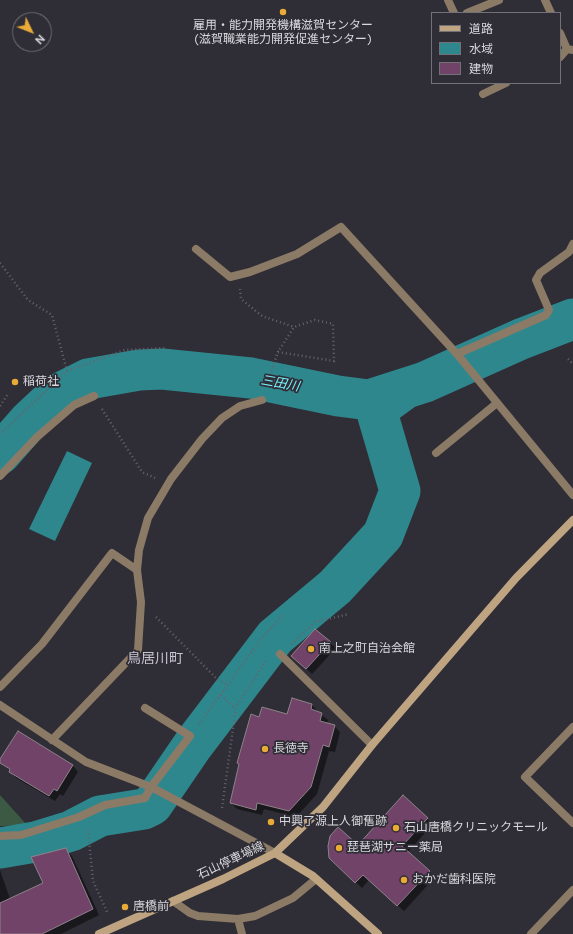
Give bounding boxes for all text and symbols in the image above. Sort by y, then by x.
marker: 雇用・能力開発機構滋賀センター (滋賀職業能力開発促進センター) [278,7,288,17]
north arrow [12,12,52,52]
legend [431,12,561,84]
place label: 雇用・能力開発機構滋賀センター (滋賀職業能力開発促進センター) [193,19,373,47]
text: 道路 [469,21,493,37]
text: N [32,32,48,47]
text: 水域 [469,41,493,57]
text: 建物 [469,61,493,77]
water label: 三田川 [259,373,301,395]
place label: 稲荷社 [23,375,59,389]
marker: 稲荷社 [10,377,20,387]
place label: 南上之町自治会館 [319,642,415,656]
marker: 南上之町自治会館 [306,644,316,654]
district label: 鳥居川町 [127,651,183,667]
place label: 長徳寺 [273,742,309,756]
marker: 長徳寺 [260,744,270,754]
place label: 中興了源上人御𦾔跡 [279,815,387,829]
marker: 中興了源上人御𦾔跡 [266,817,276,827]
place label: 石山唐橋クリニックモール [404,821,548,835]
marker: 石山唐橋クリニックモール [391,823,401,833]
street label: 石山停車場線 [195,839,267,883]
place label: 琵琶湖サニー薬局 [347,841,443,855]
marker: 琵琶湖サニー薬局 [334,843,344,853]
place label: おかだ歯科医院 [412,873,496,887]
marker: おかだ歯科医院 [399,875,409,885]
place label: 唐橋前 [133,900,169,914]
marker: 唐橋前 [120,902,130,912]

